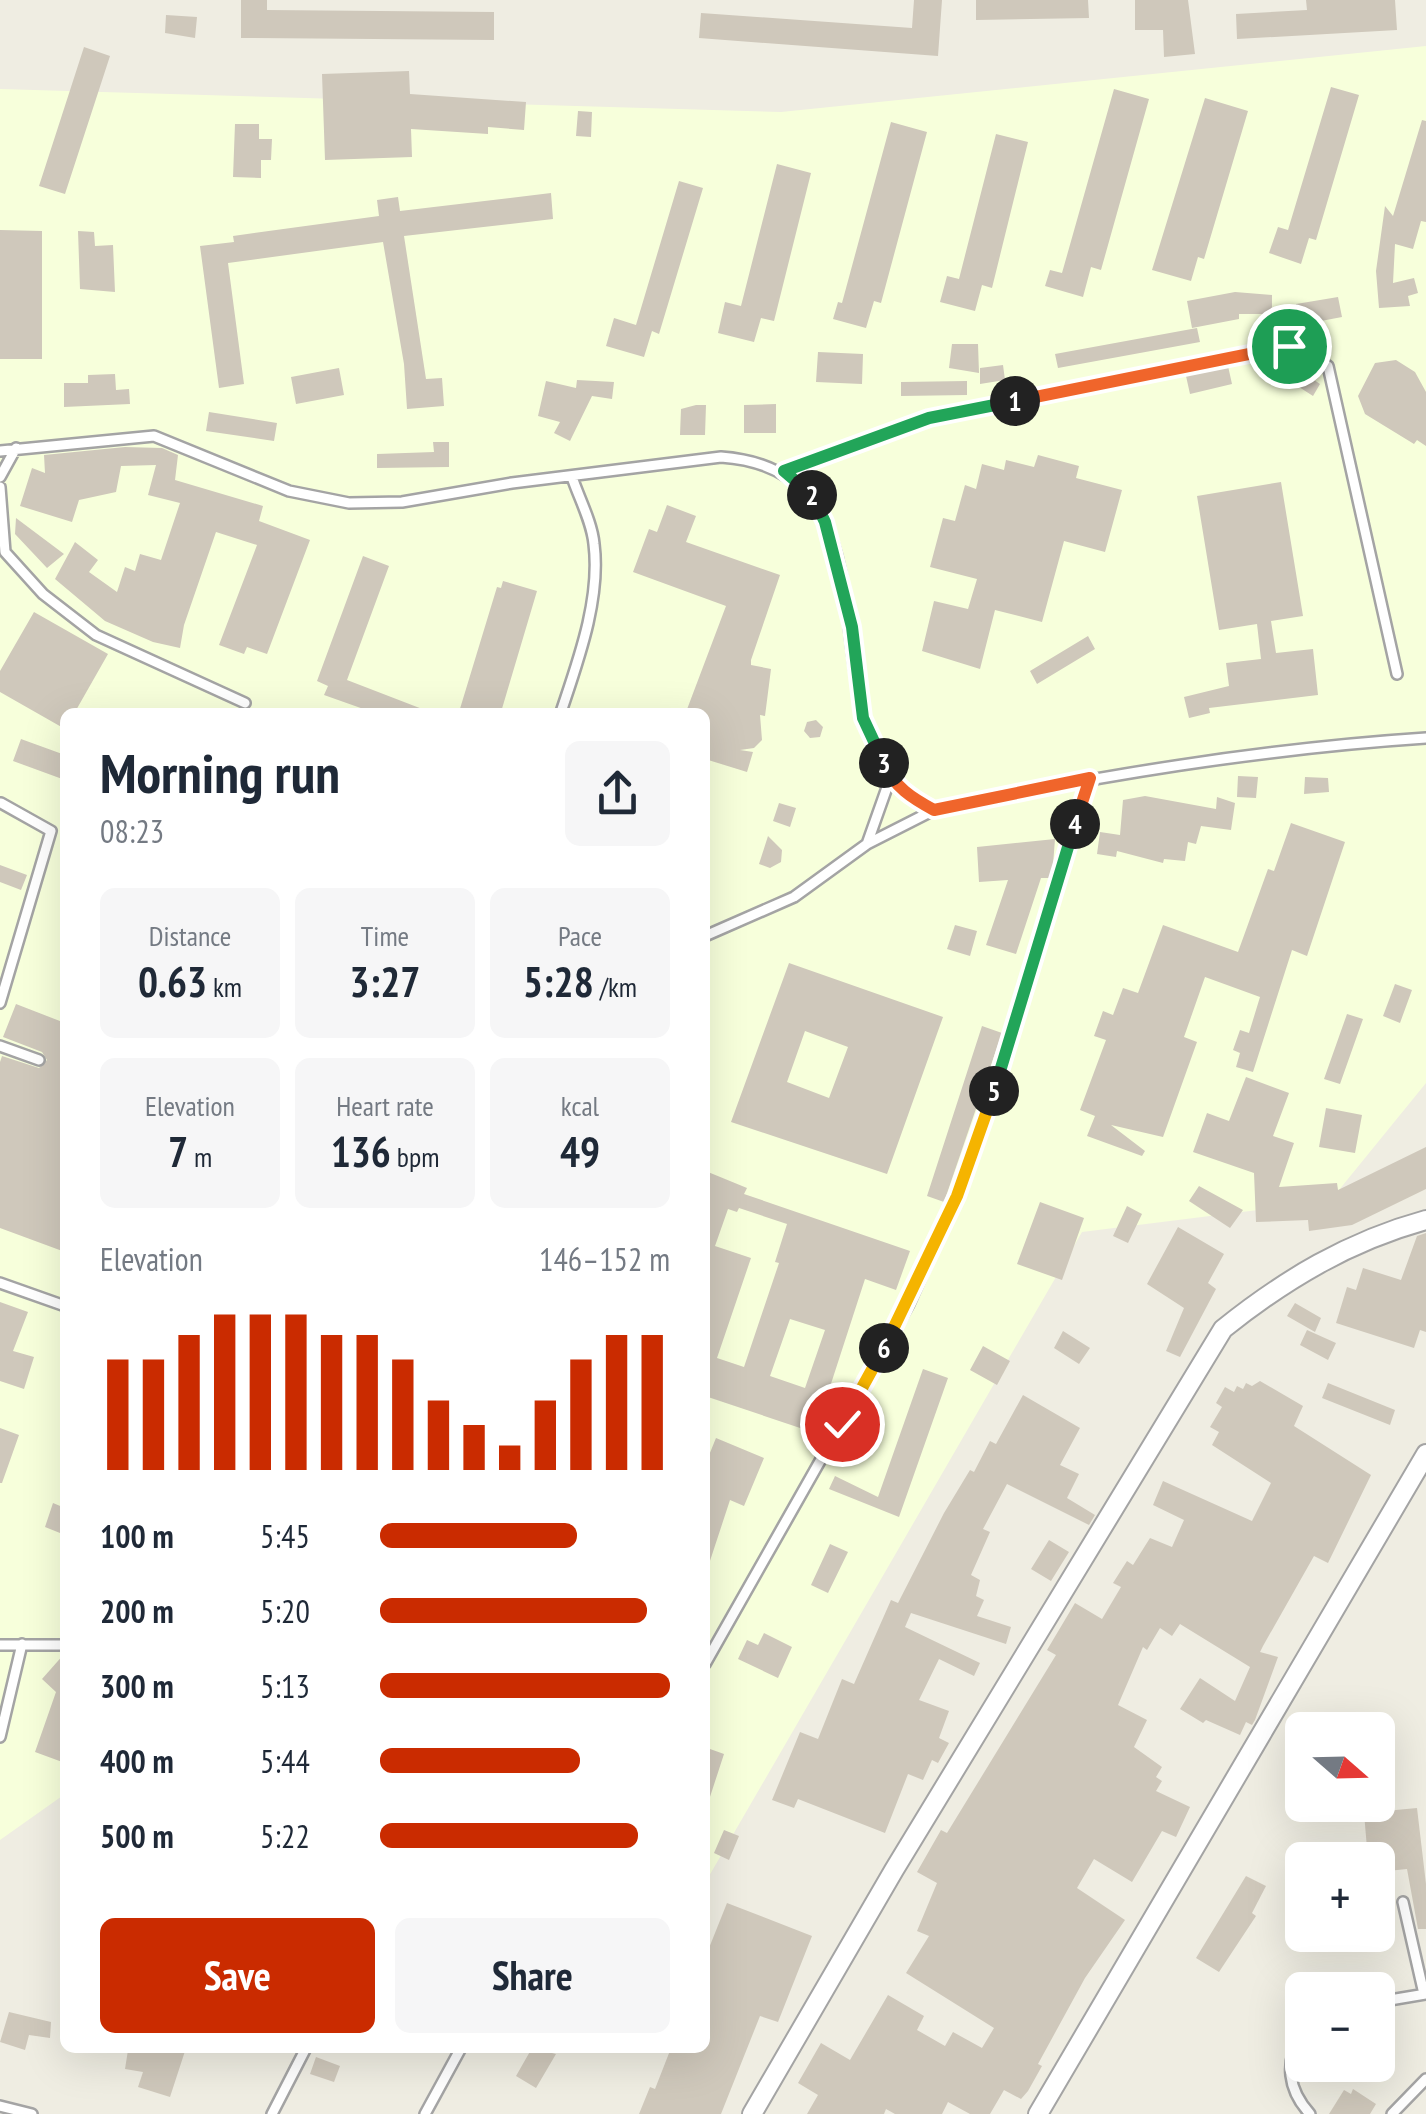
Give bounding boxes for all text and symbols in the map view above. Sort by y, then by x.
pin [1247,304,1332,389]
icon: arrive [1262,319,1317,374]
pin: 1 [990,376,1040,426]
text: 1 [1008,382,1022,419]
pin: 2 [787,470,837,520]
text: 2 [805,476,819,513]
text: Morning run [100,737,340,808]
pin: 3 [859,738,909,788]
button: share [565,741,670,846]
text: 3 [877,744,891,781]
pin: 4 [1050,799,1100,849]
text: 4 [1068,805,1082,842]
text: 08:23 [100,810,164,852]
text: Distance [149,917,231,954]
text: Time [361,917,409,954]
text: Pace [558,917,602,954]
text: 0.63 [138,954,207,1009]
text: 3:27 [350,954,420,1009]
text: 5:28 [523,954,594,1009]
text: km [207,968,242,1005]
text: /km [594,968,637,1005]
pin: 5 [969,1066,1019,1116]
text: 5 [987,1072,1001,1109]
text: Elevation [145,1087,235,1124]
text: Heart rate [336,1087,434,1124]
text: kcal [561,1087,599,1124]
text: 7 [168,1124,188,1179]
text: 136 [331,1124,391,1179]
text: 49 [560,1124,600,1179]
text: m [188,1138,212,1175]
text: bpm [391,1138,439,1175]
text: Elevation [100,1238,203,1280]
text: 146–152 m [539,1238,670,1280]
pin: 6 [859,1323,909,1373]
text: 6 [877,1329,891,1366]
pin [800,1382,885,1467]
icon: check [815,1397,870,1452]
text: 100 m [100,1515,174,1557]
text: 5:45 [260,1515,310,1557]
text: 200 m [100,1590,174,1632]
text: 5:20 [260,1590,310,1632]
text: 300 m [100,1665,174,1707]
text: 5:13 [260,1665,310,1707]
north arrow [1285,1712,1395,1822]
map controls [1285,1712,1395,2082]
text: 400 m [100,1740,174,1782]
text: 5:44 [260,1740,310,1782]
text: 500 m [100,1815,174,1857]
text: 5:22 [260,1815,310,1857]
button: + [1285,1842,1395,1952]
button: Save [100,1918,375,2033]
button: Share [395,1918,670,2033]
button: − [1285,1972,1395,2082]

